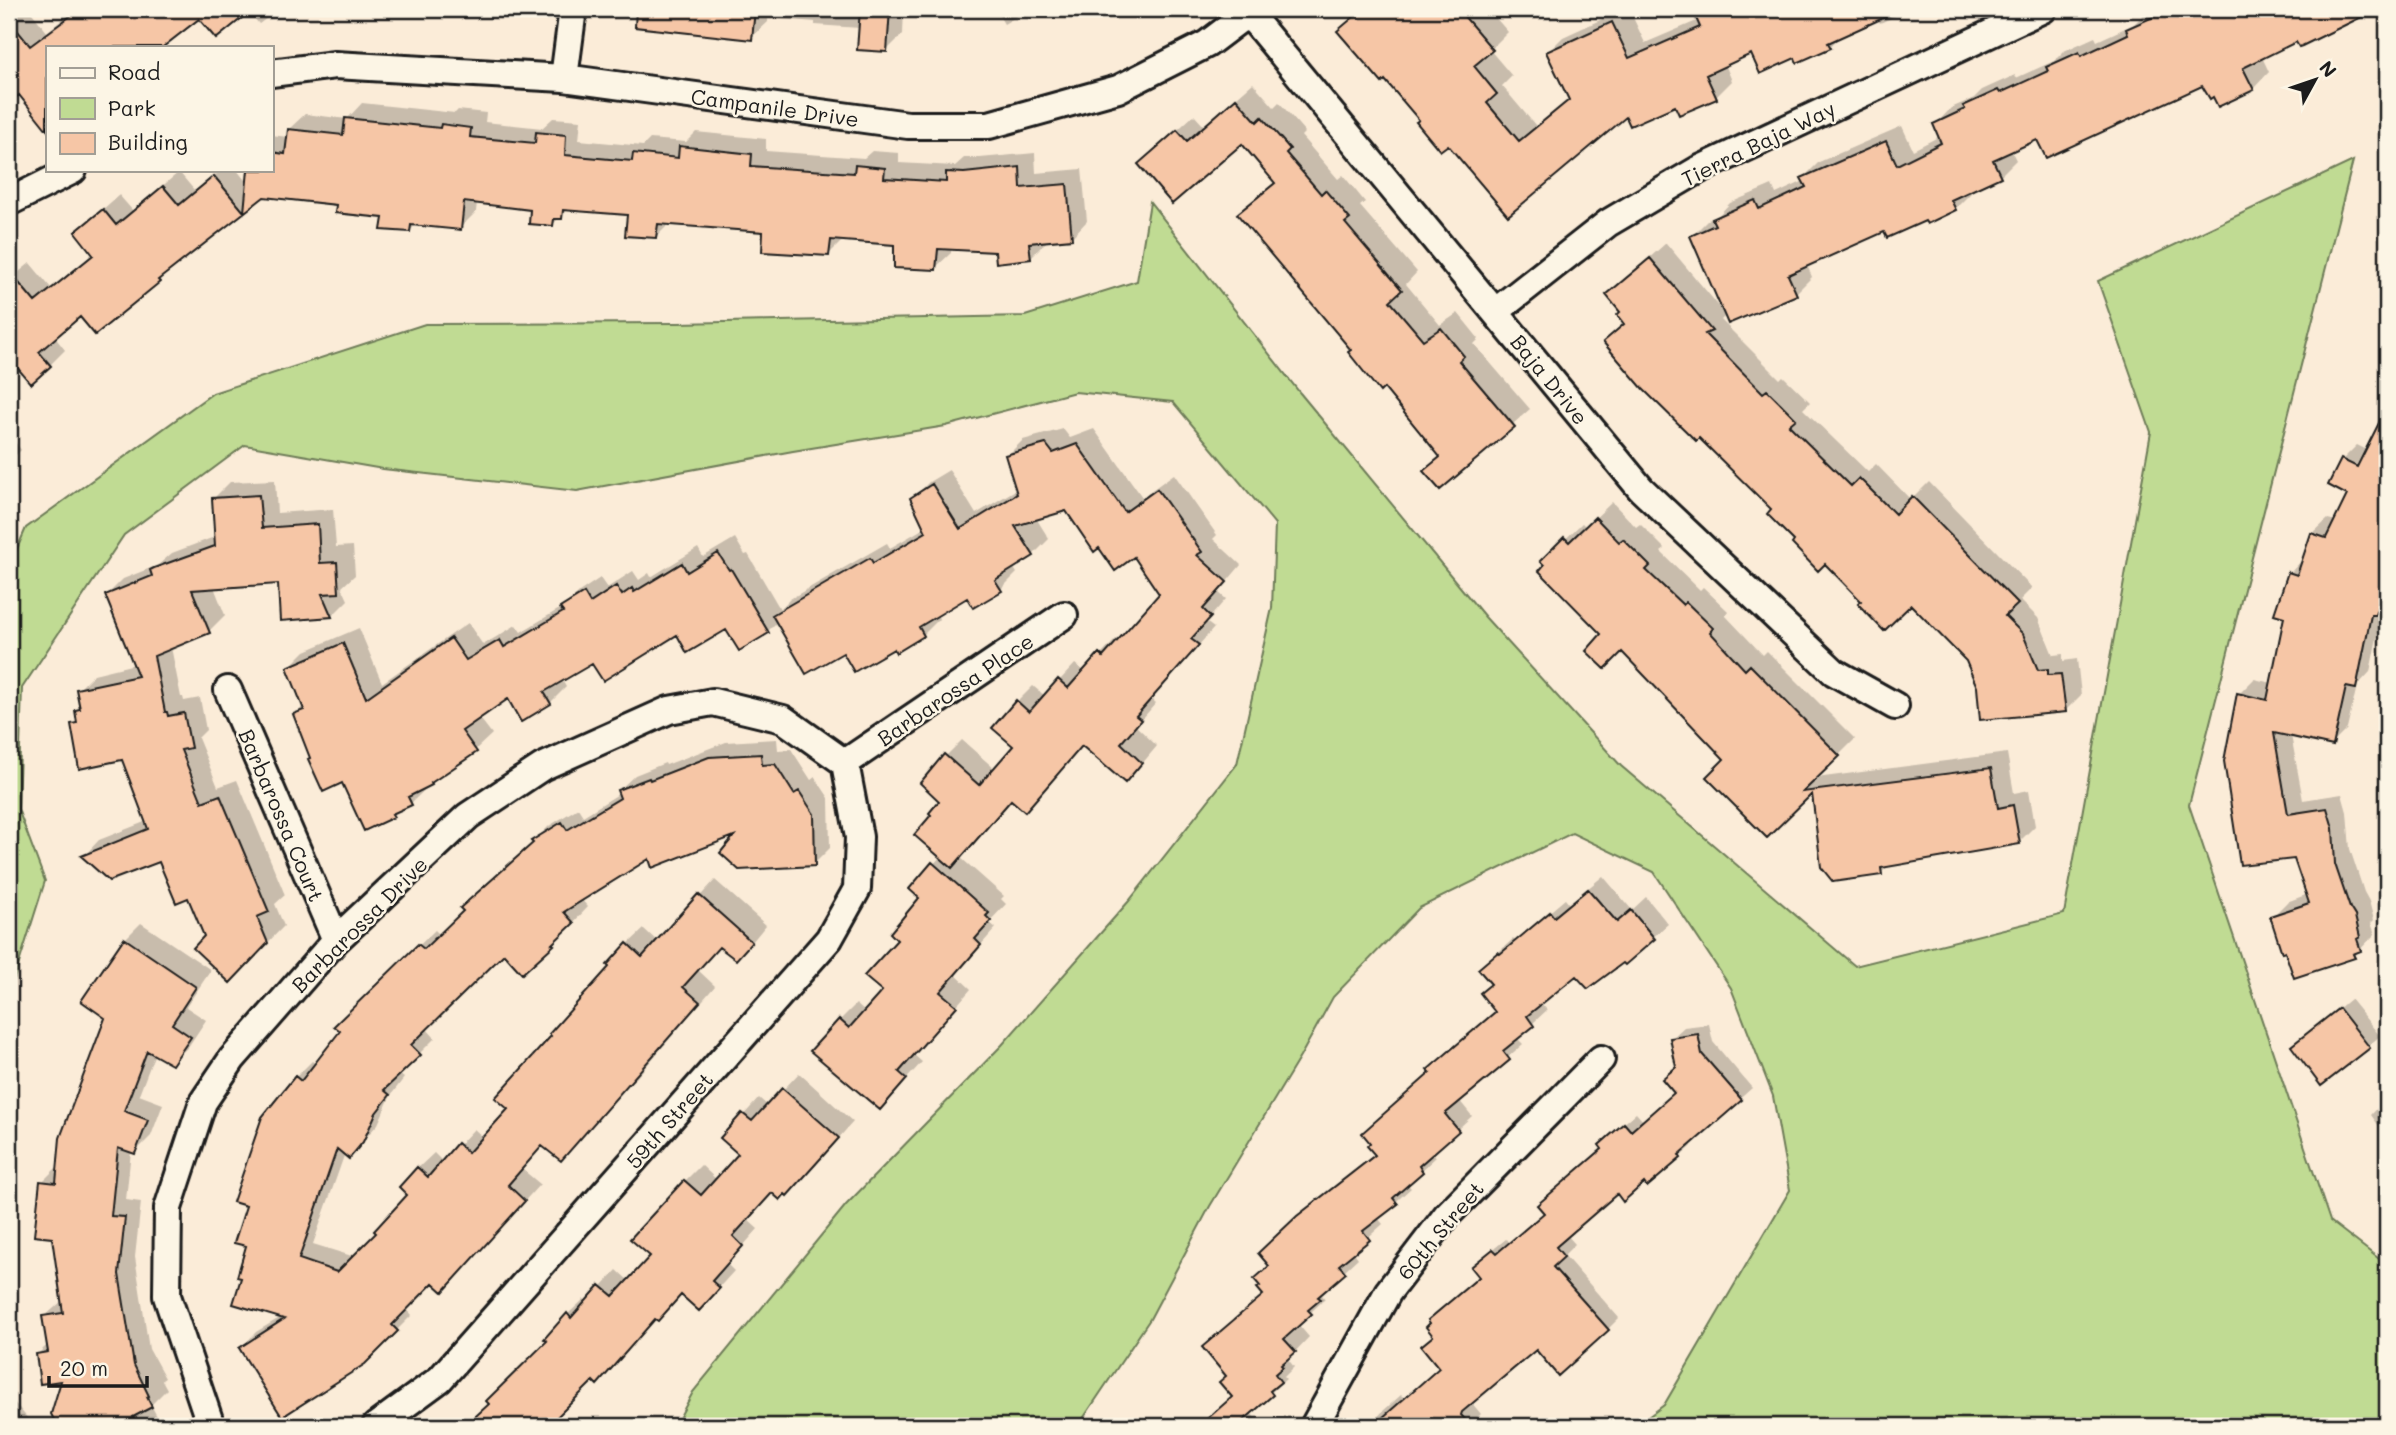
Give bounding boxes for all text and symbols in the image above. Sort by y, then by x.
legend [46,46,273,172]
north arrow [2280,46,2350,116]
text: N [2314,55,2343,82]
text: Road [108,58,160,85]
street label: Campanile Drive [689,82,861,132]
text: Park [108,94,156,121]
street label: Tierra Baja Way [1677,94,1839,192]
text: Building [108,128,188,155]
street label: Baja Drive [1505,328,1595,430]
street label: Barbarossa Place [872,627,1038,751]
street label: Barbarossa Court [233,725,331,905]
street label: Barbarossa Drive [285,850,433,998]
street label: 59th Street [620,1066,718,1174]
street label: 60th Street [1391,1175,1489,1285]
scale bar [49,1344,147,1388]
text: 20 m [60,1354,108,1381]

